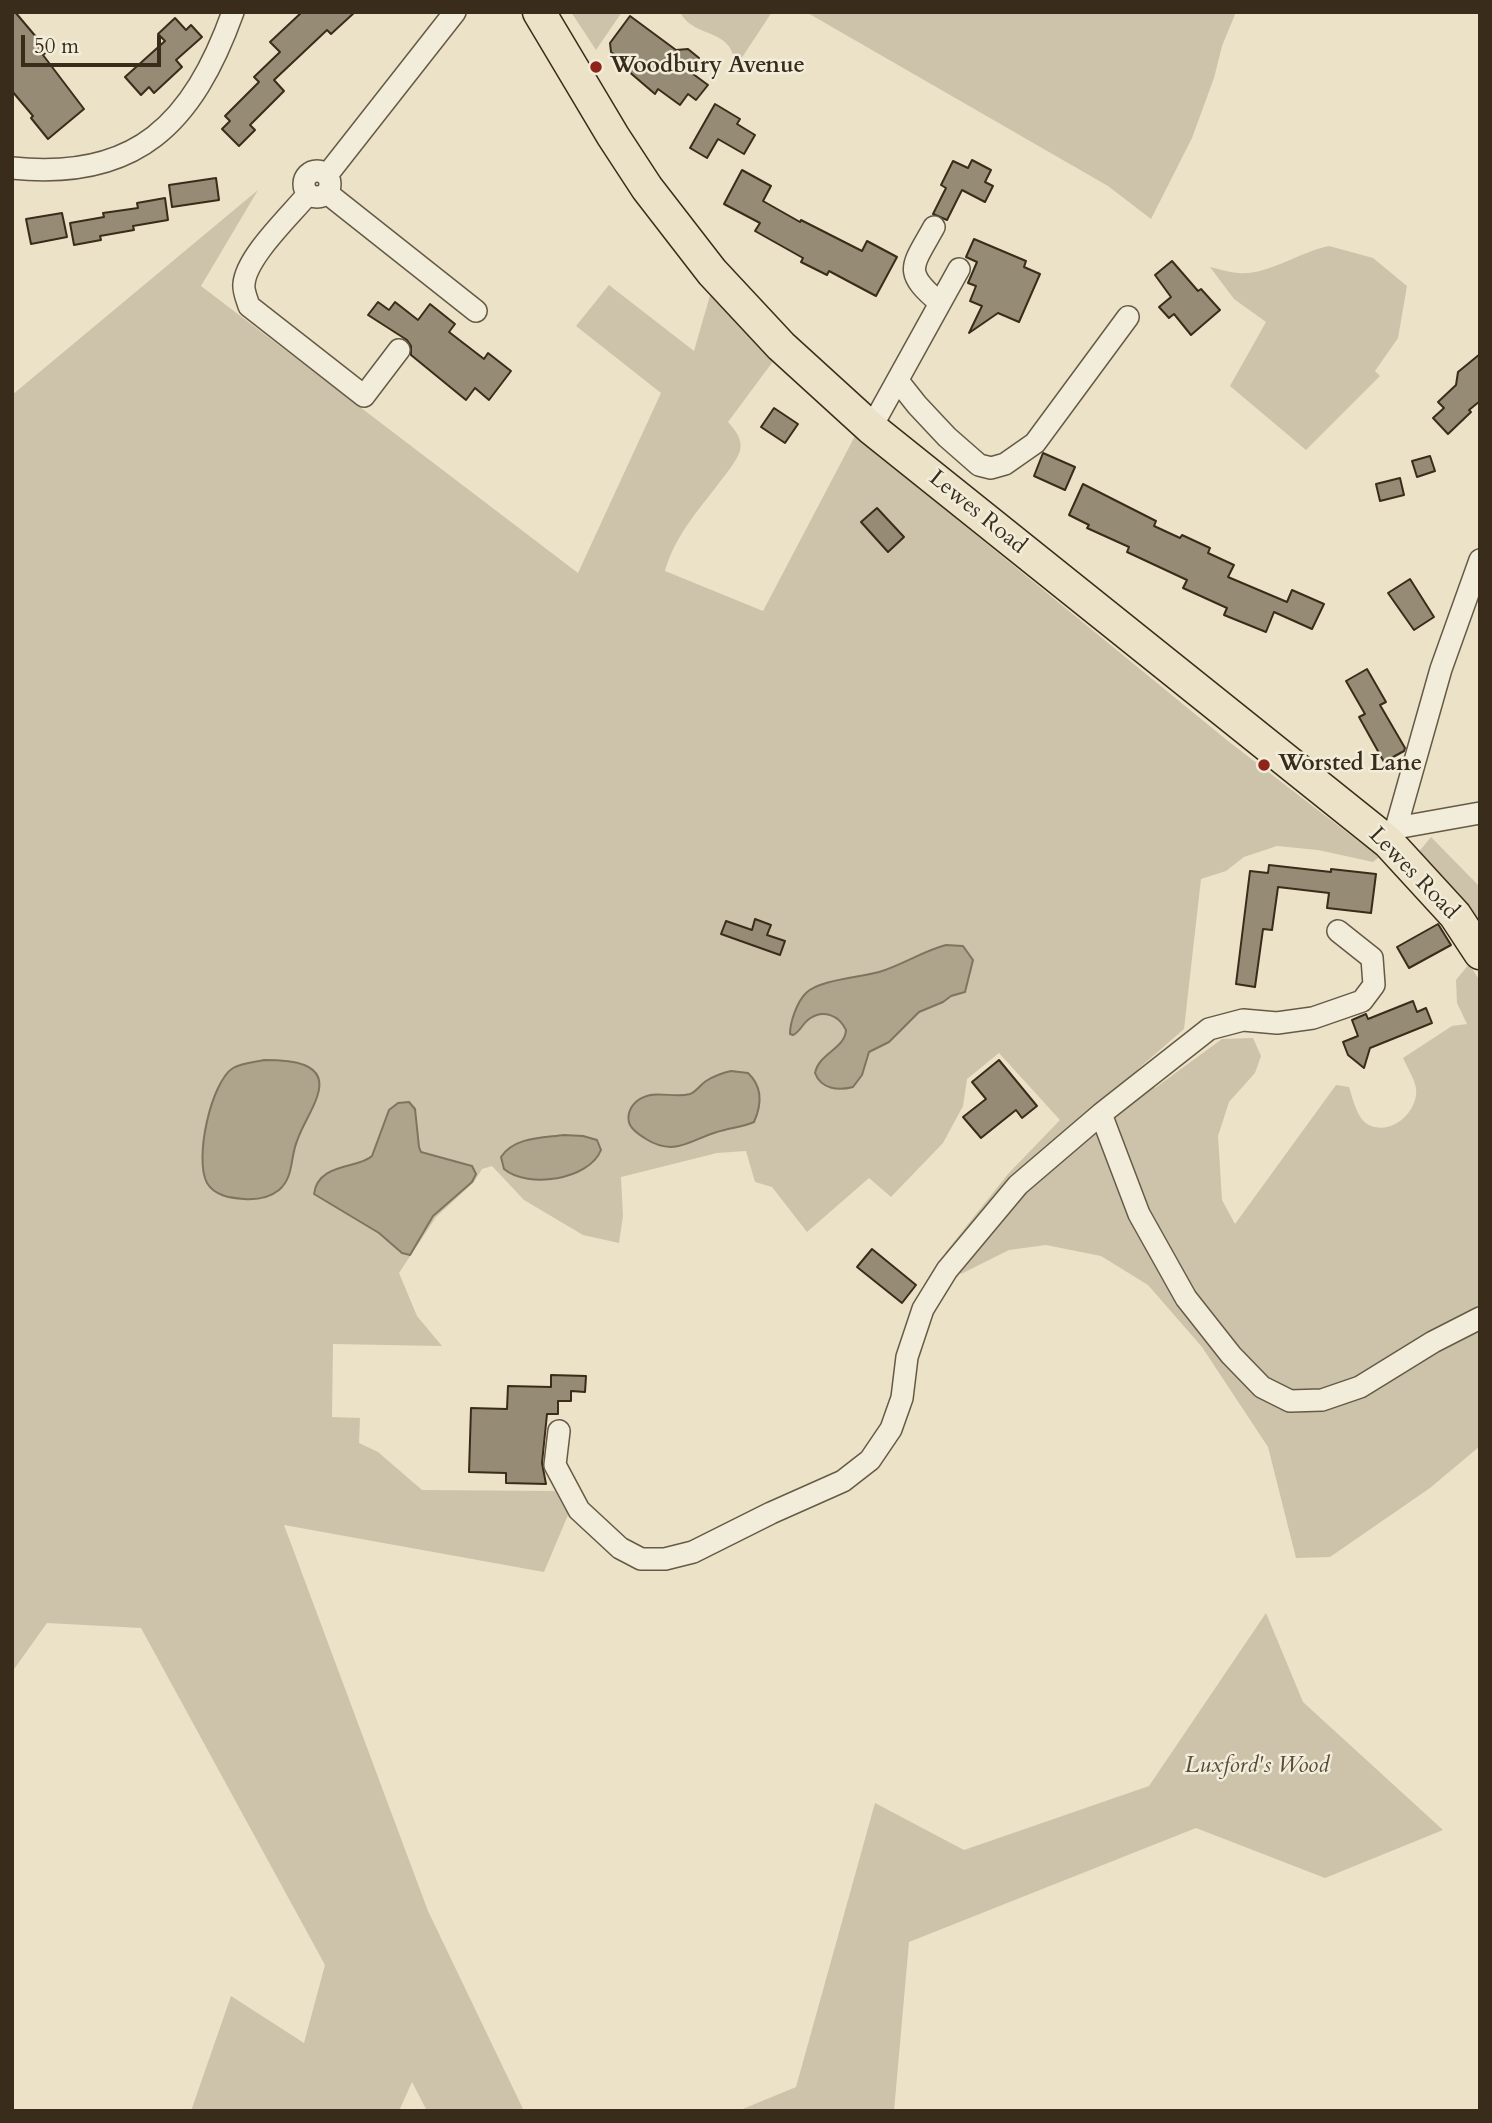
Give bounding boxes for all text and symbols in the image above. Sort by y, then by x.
scale bar [24,21,164,65]
text: 50 m [34,32,79,61]
place label: Woodbury Avenue [610,53,805,81]
marker: Woodbury Avenue [588,59,604,75]
street label: Lewes Road [923,465,1031,561]
place label: Worsted Lane [1278,751,1422,779]
marker: Worsted Lane [1256,757,1272,773]
street label: Lewes Road [1362,822,1464,926]
park label: Luxford's Wood [1185,1753,1329,1781]

